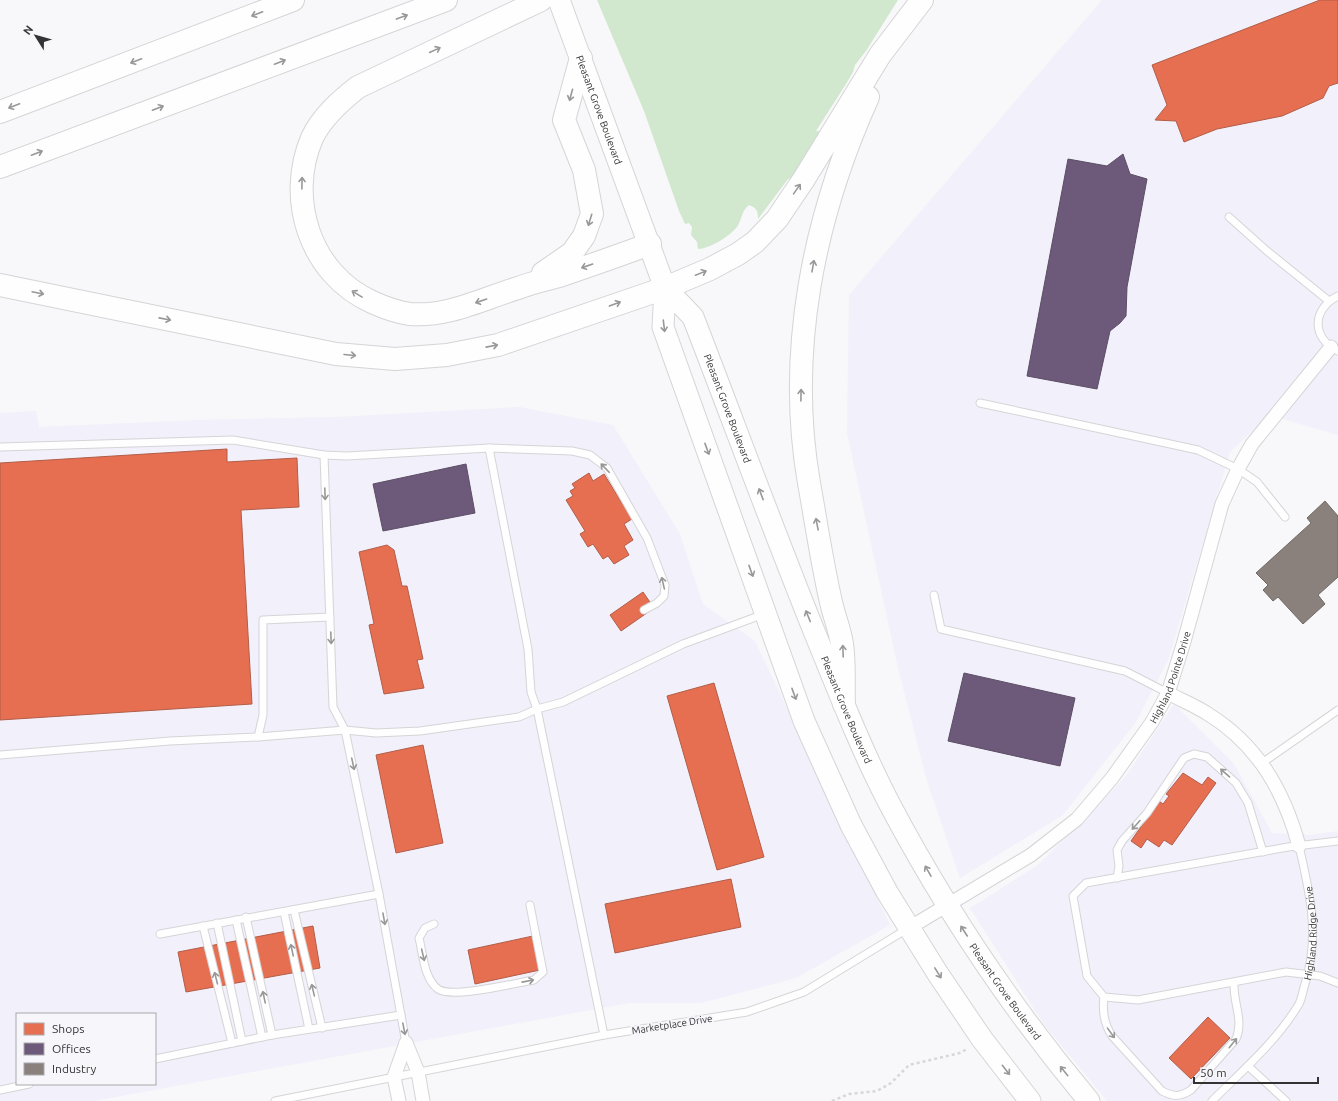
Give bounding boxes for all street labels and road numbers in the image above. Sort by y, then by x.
street label: Pleasant Grove Boulevard [574,54,624,166]
street label: Pleasant Grove Boulevard [702,352,753,464]
street label: Highland Pointe Drive [1148,630,1193,725]
street label: Pleasant Grove Boulevard [819,655,874,765]
street label: Highland Ridge Drive [1301,885,1319,981]
street label: Pleasant Grove Boulevard [967,941,1043,1042]
street label: Marketplace Drive [631,1013,713,1036]

